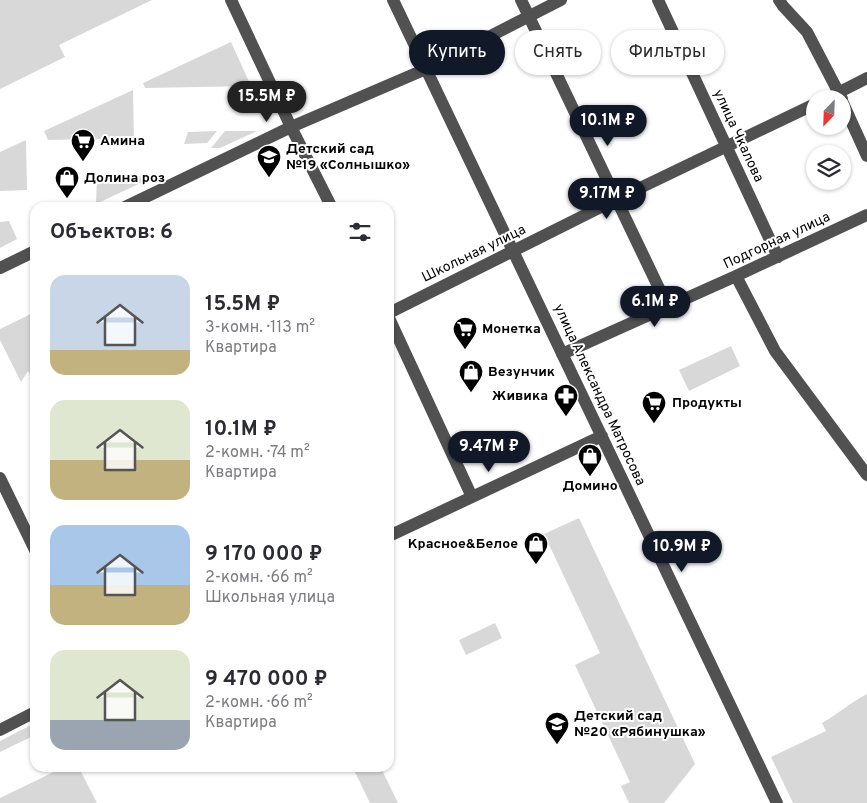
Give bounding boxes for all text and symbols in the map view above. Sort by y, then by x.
chip: Купить [409,30,505,75]
chip: Снять [515,30,601,75]
chip: Фильтры [611,30,724,75]
pin: 15.5M ₽ [221,80,313,123]
text: 15.5M ₽ [238,87,296,107]
street label: улица Чкалова [709,87,767,185]
north arrow [806,90,851,135]
map controls [806,90,851,190]
pin: 10.1M ₽ [562,104,654,147]
text: 10.1M ₽ [581,111,635,131]
supermarket icon: Амина [70,128,96,162]
place label: Амина [100,133,145,150]
place label: Детский сад №19 «Солнышко» [286,141,410,174]
school or university icon: Детский сад №19 «Солнышко» [256,144,282,178]
button: layers [806,145,851,190]
shop icon: Долина роз [54,165,80,199]
place label: Долина роз [84,170,165,187]
pin: 9.17M ₽ [561,178,653,220]
text: 9.17M ₽ [579,184,635,204]
street label: Подгорная улица [721,209,833,273]
icon: filters [346,218,374,246]
text: Объектов: 6 [50,219,173,246]
street label: Школьная улица [419,221,529,287]
pin: 6.1M ₽ [614,286,696,328]
text: 15.5M ₽ [205,291,280,318]
text: 6.1M ₽ [631,292,679,312]
icon: home [90,295,150,355]
street label: улица Александра Матросова [549,301,649,489]
supermarket icon: Монетка [452,316,478,350]
text: 3-комн. · 113 m² [205,318,315,338]
place label: Монетка [482,321,541,338]
text: Квартира [205,338,277,358]
shop icon: Везунчик [458,359,484,393]
place label: Везунчик [488,364,555,381]
pharmacy icon: Живика [553,383,579,417]
place label: Живика [492,388,548,405]
supermarket icon: Продукты [641,390,667,424]
place label: Продукты [672,395,742,412]
text: 10.1M ₽ [205,416,277,443]
icon: home [90,420,150,480]
pin: 9.47M ₽ [443,430,535,473]
text: 9.47M ₽ [459,437,519,457]
text: 2-комн. · 74 m² [205,443,310,463]
shop icon: Домино [577,443,603,477]
text: Квартира [205,463,277,483]
place label: Домино [562,478,618,495]
pin: 10.9M ₽ [636,530,728,573]
shop icon: Красное&Белое [523,531,549,565]
place label: Красное&Белое [408,536,518,553]
text: 10.9M ₽ [653,537,711,557]
text: 9 170 000 ₽ [205,541,323,568]
icon: home [90,545,150,605]
text: 2-комн. · 66 m² [205,568,313,588]
text: Школьная улица [205,588,335,608]
text: 9 470 000 ₽ [205,666,328,693]
icon: home [90,670,150,730]
text: 2-комн. · 66 m² [205,693,313,713]
place label: Детский сад №20 «Рябинушка» [574,708,706,741]
school or university icon: Детский сад №20 «Рябинушка» [544,711,570,745]
text: Квартира [205,713,277,733]

